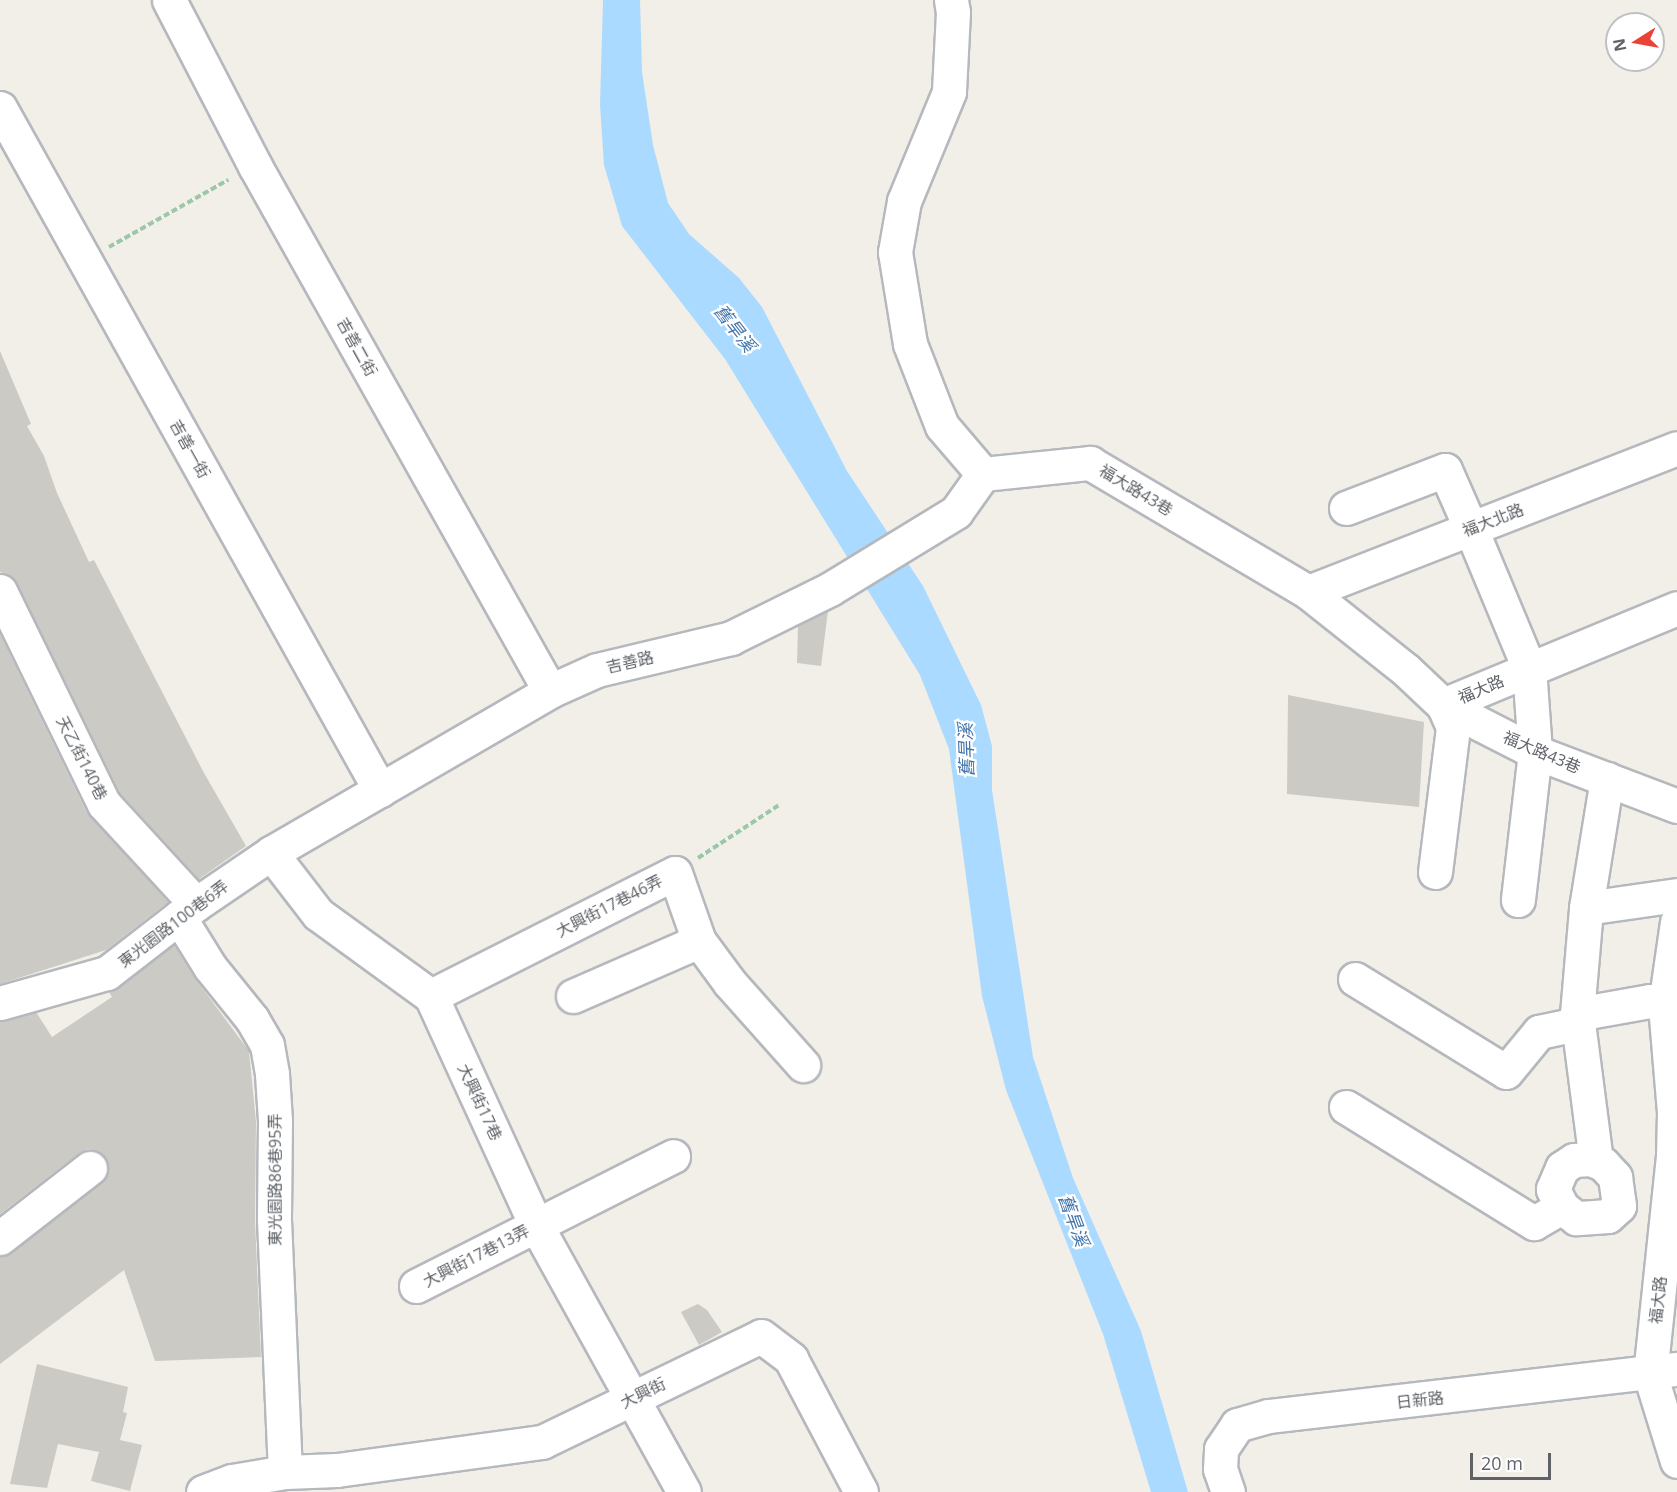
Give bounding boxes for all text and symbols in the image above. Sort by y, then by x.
north arrow [1605,12,1665,72]
text: N [1607,37,1631,54]
water label: 舊旱溪 [710,300,760,356]
street label: 吉善二街 [333,314,381,380]
street label: 吉善一街 [166,416,214,482]
street label: 福大路43巷 [1096,461,1176,519]
street label: 福大北路 [1460,500,1526,540]
street label: 吉善路 [604,647,656,677]
street label: 福大路 [1455,671,1507,707]
street label: 天乙街140巷 [53,713,111,803]
water label: 舊旱溪 [954,723,978,777]
street label: 福大路43巷 [1500,727,1584,777]
street label: 大興街17巷46弄 [553,871,665,941]
street label: 東光園路100巷6弄 [114,876,232,972]
street label: 大興街17巷 [454,1061,506,1143]
street label: 東光園路86巷95弄 [265,1114,285,1246]
water label: 舊旱溪 [1055,1191,1093,1249]
street label: 大興街17巷13弄 [420,1221,532,1291]
street label: 福大路 [1646,1275,1670,1325]
street label: 大興街 [617,1374,669,1412]
street label: 日新路 [1395,1388,1445,1412]
scale bar [1473,1441,1554,1479]
text: 20 m [1481,1451,1523,1475]

